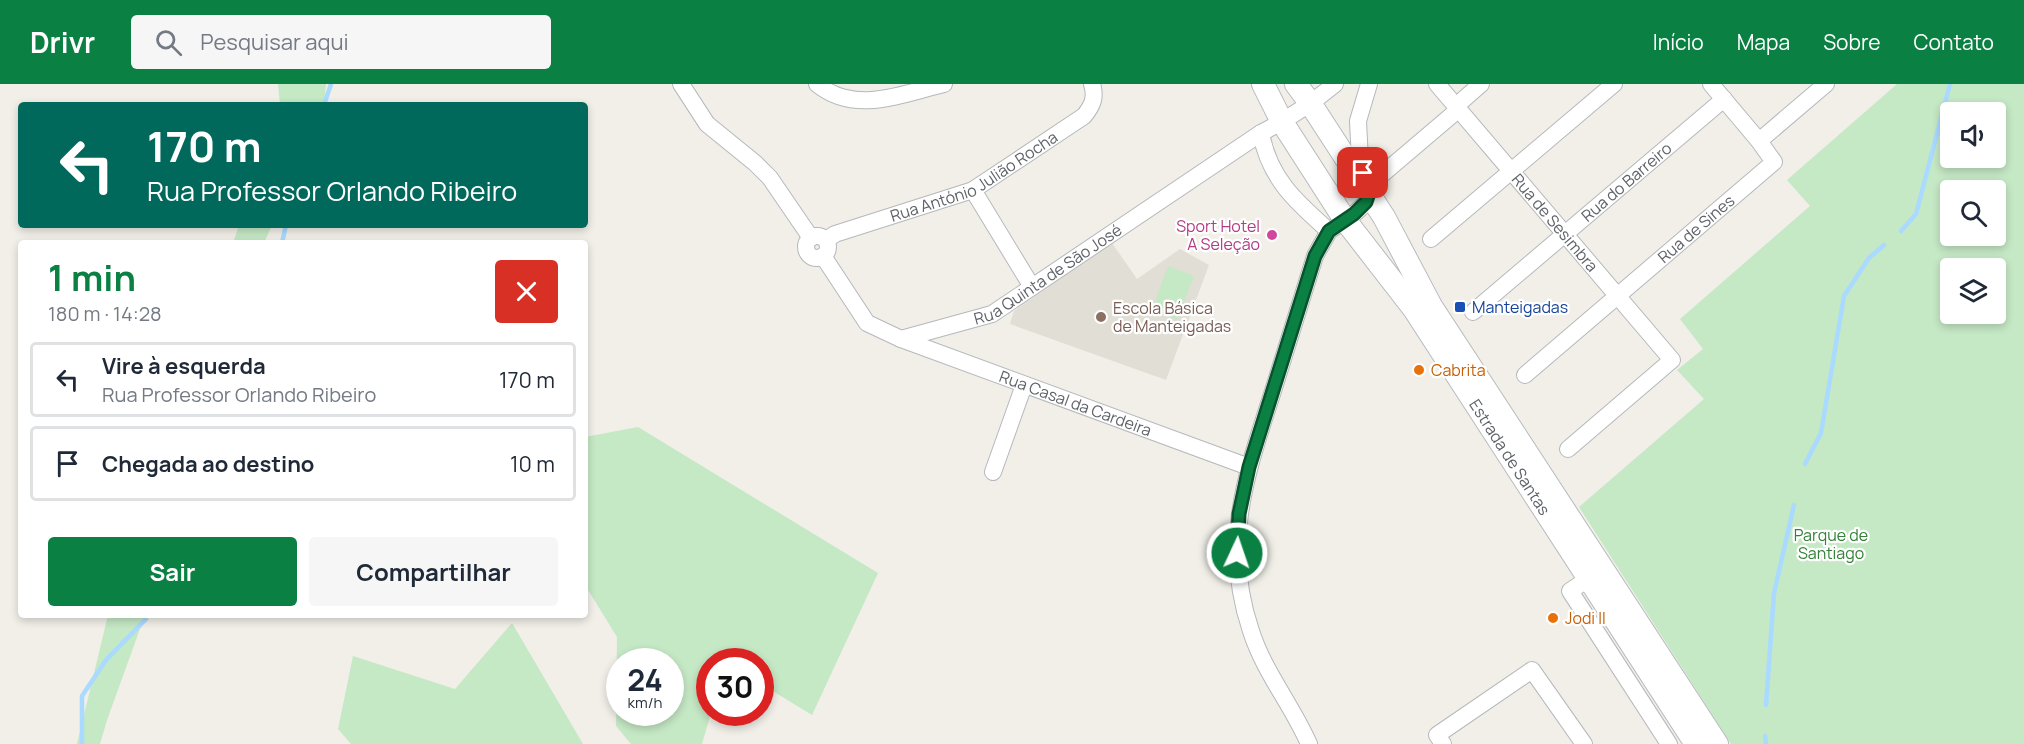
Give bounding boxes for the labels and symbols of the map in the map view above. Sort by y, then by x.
street label: Rua António Julião Rocha [887,126,1062,227]
street label: Rua do Barreiro [1576,137,1676,227]
pin [1337,147,1388,198]
street label: Rua de Sesimbra [1507,169,1603,276]
street label: Rua de Sines [1653,190,1739,268]
place label: Sport Hotel A Seleção [1176,215,1260,255]
street label: Rua Quinta de São José [971,219,1126,329]
marker: Sport Hotel A Seleção [1265,228,1279,242]
place label: Manteigadas [1472,296,1568,318]
place label: Escola Básica de Manteigadas [1113,297,1231,337]
marker: Manteigadas [1453,300,1467,314]
marker: Escola Básica de Manteigadas [1094,310,1108,324]
place label: Cabrita [1431,359,1486,381]
marker: Cabrita [1412,363,1426,377]
street label: Rua Casal da Cardeira [996,365,1155,441]
street label: Estrada de Santas [1464,395,1556,519]
position arrow [1205,521,1269,585]
park label: Parque de Santiago [1794,524,1868,564]
place label: Jodi II [1565,607,1606,629]
marker: Jodi II [1546,611,1560,625]
speed limit sign: 30 [696,648,774,726]

